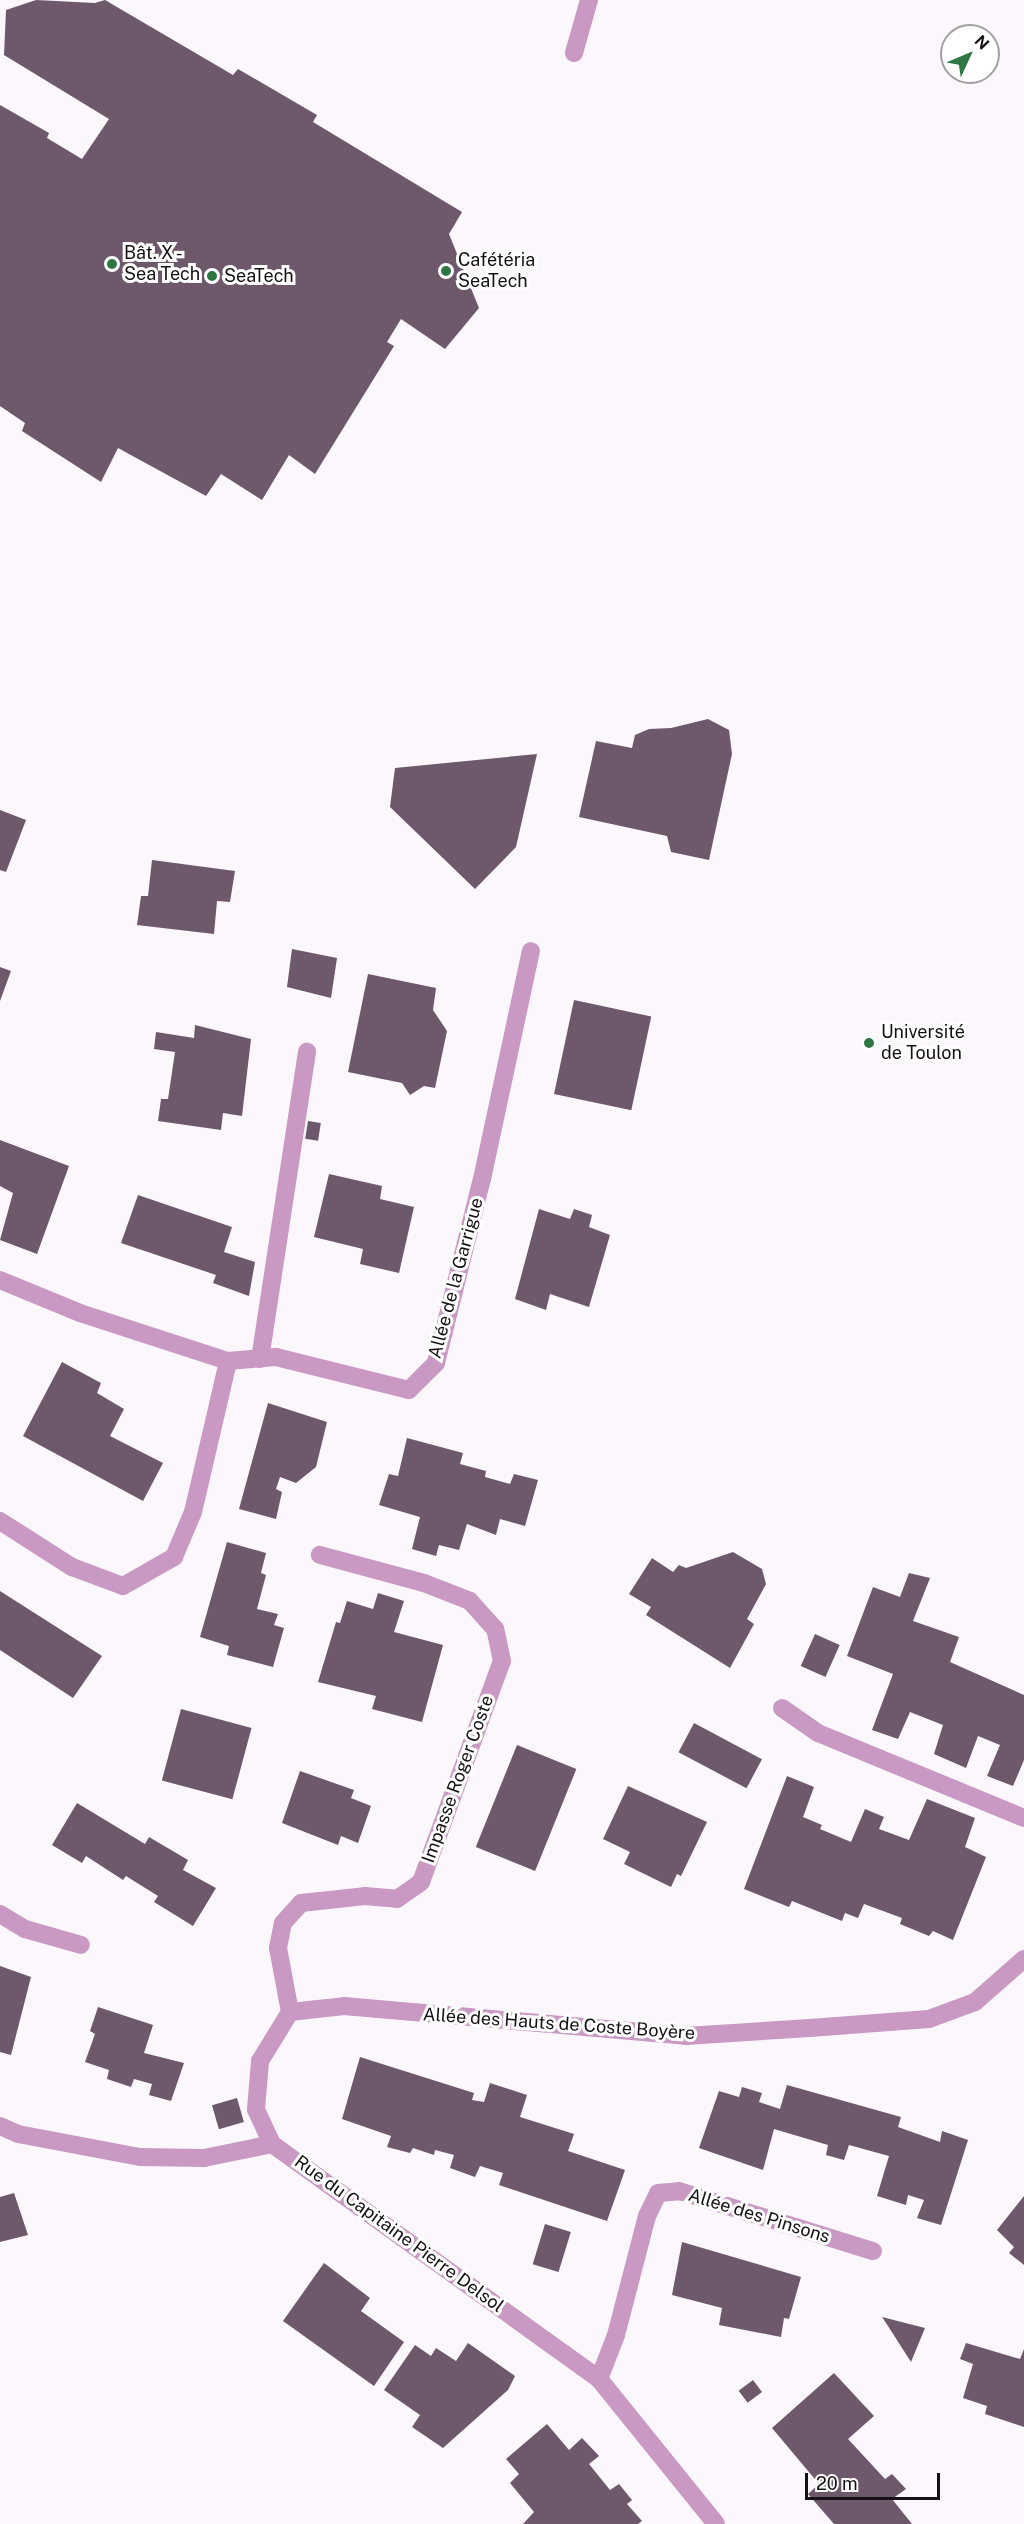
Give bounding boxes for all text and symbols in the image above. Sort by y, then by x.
north arrow [940,24,1000,84]
text: N [971,31,993,54]
place label: Bât. X - Sea Tech [124,243,200,286]
place label: Cafétéria SeaTech [458,250,535,292]
marker: Bât. X - Sea Tech [105,257,119,271]
marker: Cafétéria SeaTech [439,264,453,278]
place label: SeaTech [224,265,294,287]
marker: SeaTech [205,269,219,283]
place label: Université de Toulon [881,1022,965,1064]
marker: Université de Toulon [862,1036,876,1050]
street label: Allée de la Garrigue [424,1195,488,1361]
street label: Impasse Roger Coste [418,1692,498,1866]
street label: Allée des Hauts de Coste Boyère [422,2004,696,2044]
street label: Rue du Capitaine Pierre Delsol [290,2151,508,2317]
street label: Allée des Pinsons [686,2184,832,2248]
scale bar [808,2461,943,2499]
text: 20 m [816,2473,858,2494]

